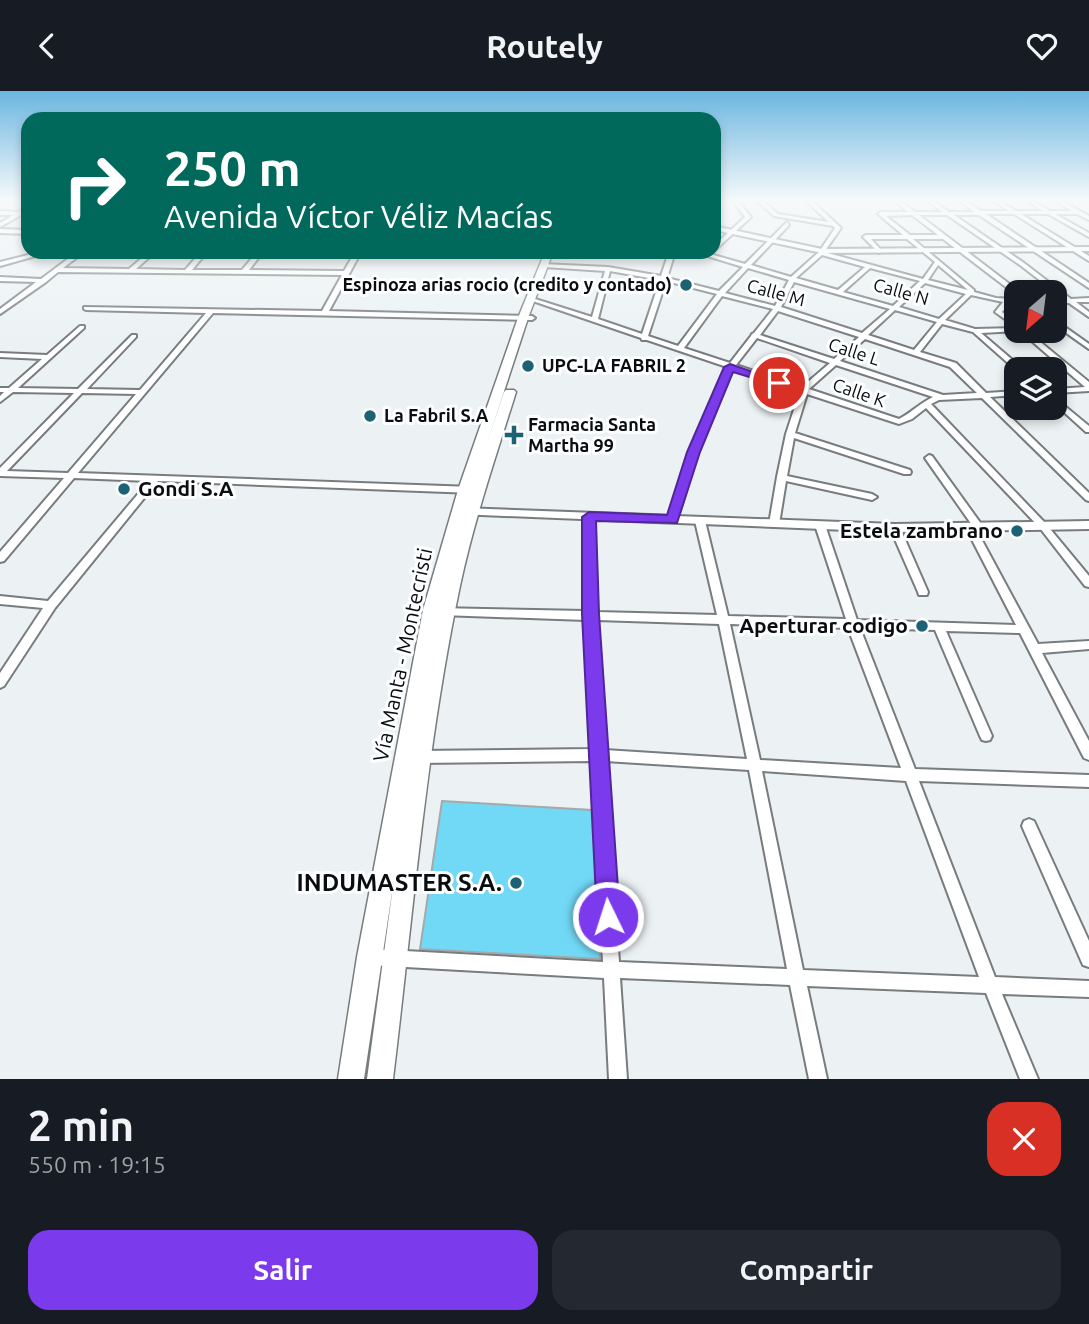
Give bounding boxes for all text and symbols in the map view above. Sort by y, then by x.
icon: back [28,27,66,65]
icon: heart [1023,27,1061,65]
text: Routely [486,28,603,64]
icon: right [49,140,140,231]
text: 250 m [164,140,301,195]
text: Avenida Víctor Véliz Macías [164,198,553,234]
place label: Espinoza arias rocio (credito y contado) [342,274,672,295]
street label: Calle N [871,274,931,308]
street label: Calle M [745,275,808,309]
marker: Espinoza arias rocio (credito y contado) [678,277,694,293]
north arrow [1004,280,1068,343]
map controls [1004,280,1067,420]
street label: Calle L [826,333,883,369]
pin [749,353,809,413]
place label: UPC-LA FABRIL 2 [542,355,686,375]
button: layers [1004,357,1067,420]
marker: UPC-LA FABRIL 2 [520,358,536,374]
icon: arrive [760,364,798,402]
street label: Calle K [830,374,888,410]
place label: La Fabril S.A [384,405,489,425]
marker: La Fabril S.A [362,408,378,424]
place label: Farmacia Santa Martha 99 [528,414,656,455]
marker: Farmacia Santa Martha 99 [506,427,522,443]
place label: Gondi S.A [138,476,234,500]
marker: Gondi S.A [116,481,132,497]
place label: Estela zambrano [840,518,1003,542]
marker: Estela zambrano [1009,523,1025,539]
street label: Vía Manta - Montecristi [368,546,436,764]
place label: Aperturar codigo [739,613,908,637]
marker: Aperturar codigo [914,618,930,634]
place label: INDUMASTER S.A. [297,869,502,896]
marker: INDUMASTER S.A. [508,875,524,891]
position arrow [571,880,645,954]
text: 2 min [28,1102,134,1149]
button: close [987,1102,1061,1176]
text: 550 m · 19:15 [28,1152,166,1177]
button: Salir [28,1230,538,1310]
button: Compartir [552,1230,1061,1310]

